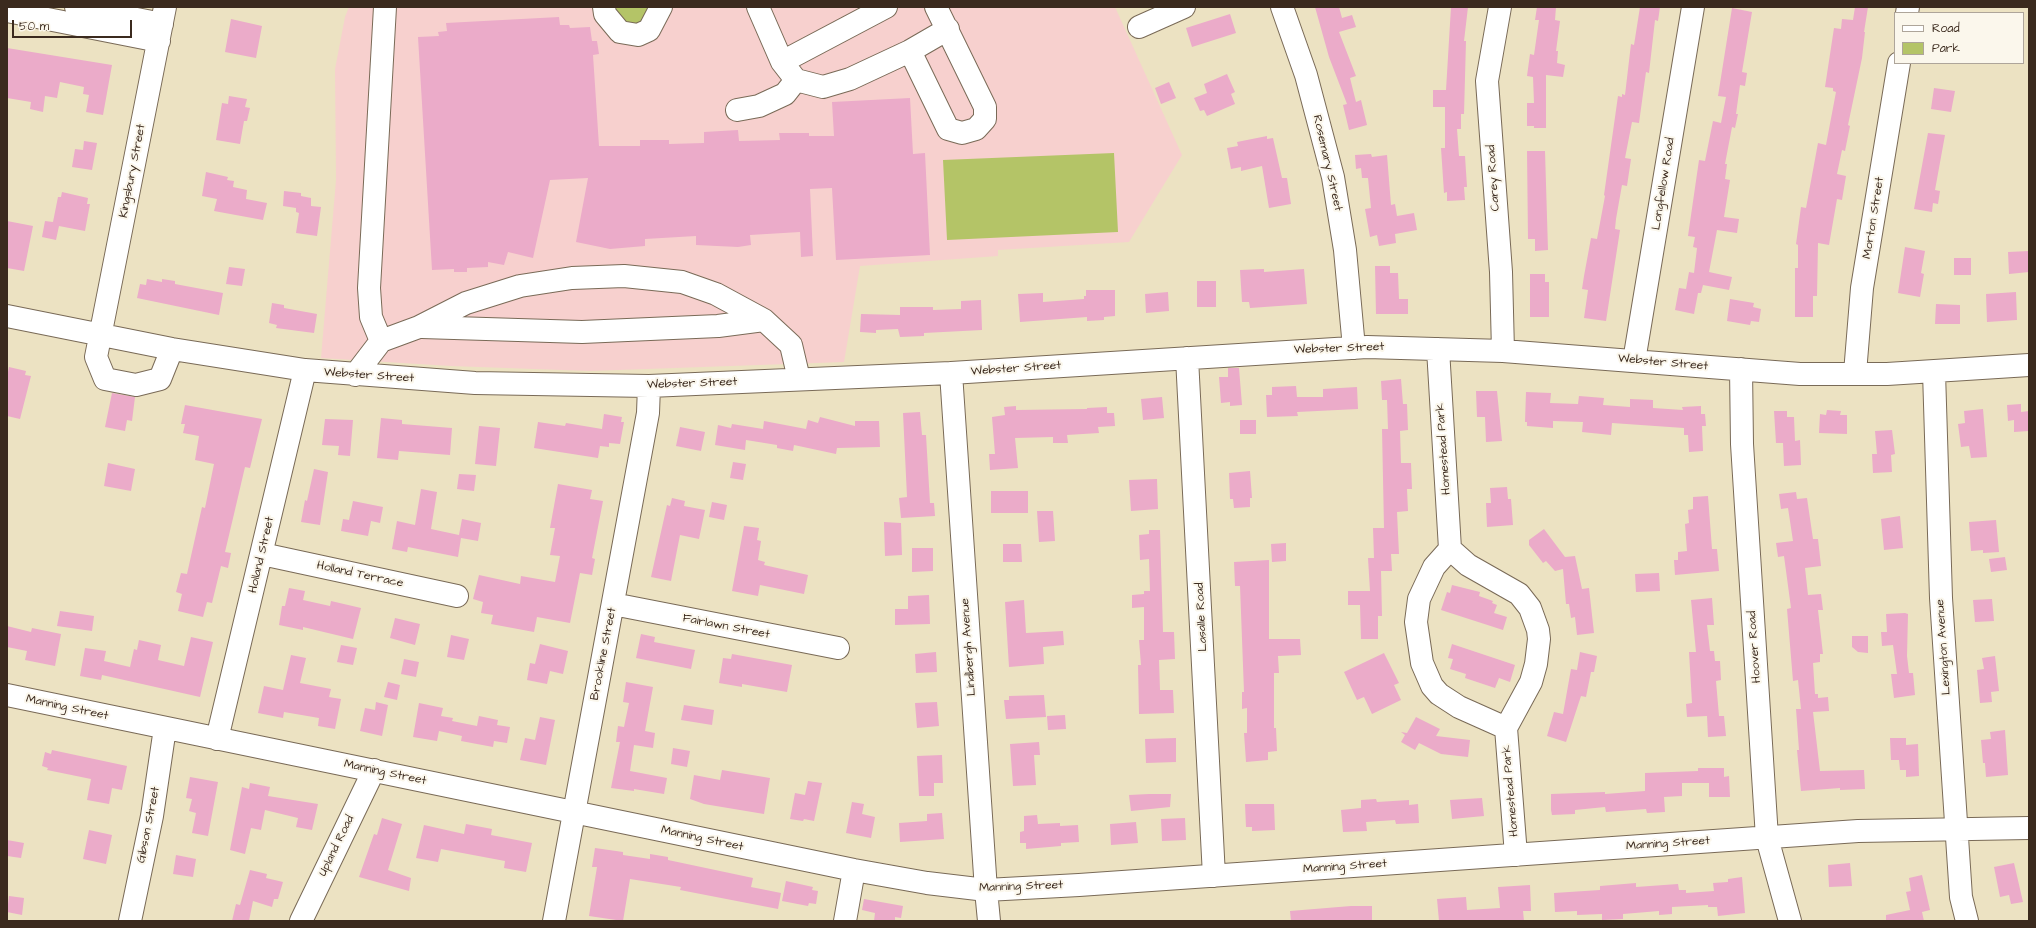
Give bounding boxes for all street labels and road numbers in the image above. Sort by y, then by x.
street label: Rosemary Street [1309,113,1345,213]
street label: Kingsbury Street [117,123,149,219]
street label: Longfellow Road [1650,137,1678,231]
street label: Carey Road [1484,144,1504,212]
street label: Morton Street [1860,176,1888,260]
street label: Webster Street [1294,340,1384,358]
street label: Webster Street [1617,352,1709,374]
street label: Webster Street [970,359,1062,379]
street label: Webster Street [323,366,415,386]
street label: Webster Street [647,375,737,393]
street label: Homestead Park [1434,403,1454,495]
street label: Holland Street [246,515,278,595]
street label: Holland Terrace [315,559,405,591]
street label: Lasalle Road [1193,582,1211,652]
street label: Lindbergh Avenue [958,598,980,696]
street label: Lexington Avenue [1933,599,1955,695]
street label: Brookline Street [588,606,620,702]
street label: Hoover Road [1745,610,1765,684]
street label: Fairlawn Street [681,612,771,642]
street label: Manning Street [24,692,110,724]
street label: Homestead Park [1500,745,1522,837]
street label: Manning Street [342,757,428,789]
street label: Gibson Street [135,786,163,864]
street label: Upland Road [316,813,358,879]
street label: Manning Street [659,823,745,855]
street label: Manning Street [1626,834,1710,854]
street label: Manning Street [1303,857,1387,877]
street label: Manning Street [979,878,1063,896]

